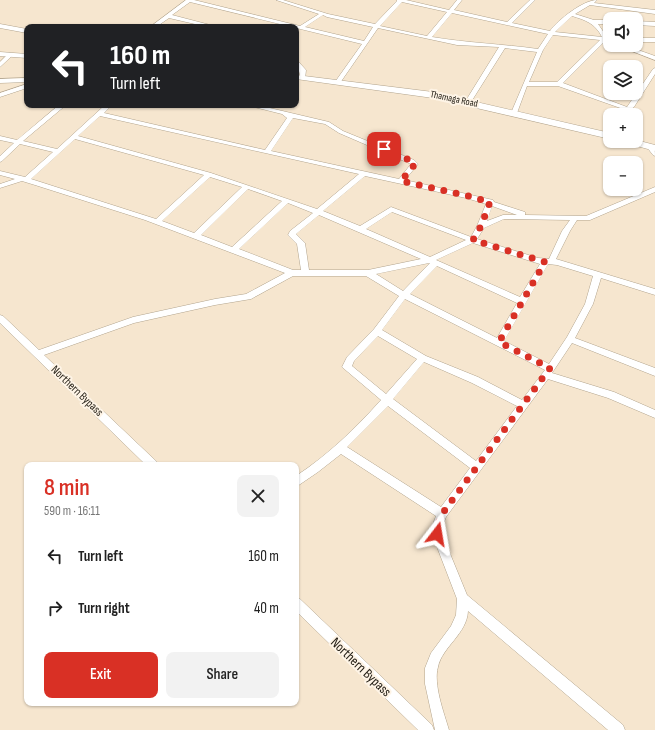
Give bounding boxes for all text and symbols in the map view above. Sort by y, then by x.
map controls [603,12,643,196]
button: sound [603,12,643,52]
text: 160 m [110,39,170,72]
icon: left [44,40,96,92]
button: layers [603,60,643,100]
text: Turn left [110,73,161,94]
street label: Thamaga Road [429,88,479,110]
button: + [603,108,643,148]
pin [367,132,401,166]
icon: arrive [373,138,395,160]
button: − [603,156,643,196]
street label: Northern Bypass [48,362,106,420]
text: 8 min [44,473,90,502]
button: close [237,475,279,517]
text: 590 m · 16:11 [44,503,100,519]
position arrow [416,513,458,555]
icon: left [44,545,66,567]
text: Turn left [78,547,123,566]
text: 160 m [248,547,279,566]
icon: right [44,597,66,619]
text: Turn right [78,599,130,618]
text: 40 m [254,599,279,618]
street label: Northern Bypass [327,634,395,700]
button: Exit [44,652,158,698]
button: Share [166,652,279,698]

